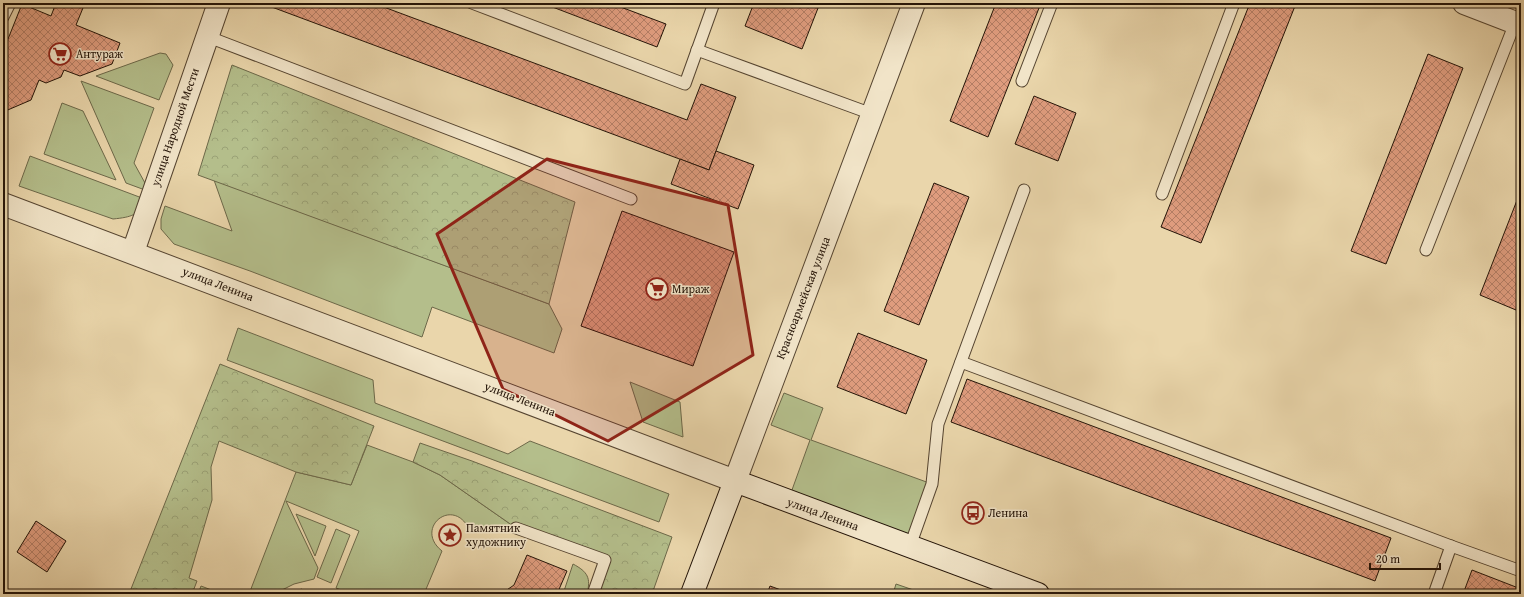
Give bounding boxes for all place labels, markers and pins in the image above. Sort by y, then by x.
supermarket icon: Антураж [47,41,73,67]
place label: Антураж [76,45,123,62]
supermarket icon: Мираж [644,276,670,302]
place label: Мираж [672,280,710,297]
bus stop icon: Ленина [960,500,986,526]
place label: Ленина [988,504,1028,521]
place label: Памятник художнику [466,519,526,550]
place icon: Памятник художнику [437,522,463,548]

